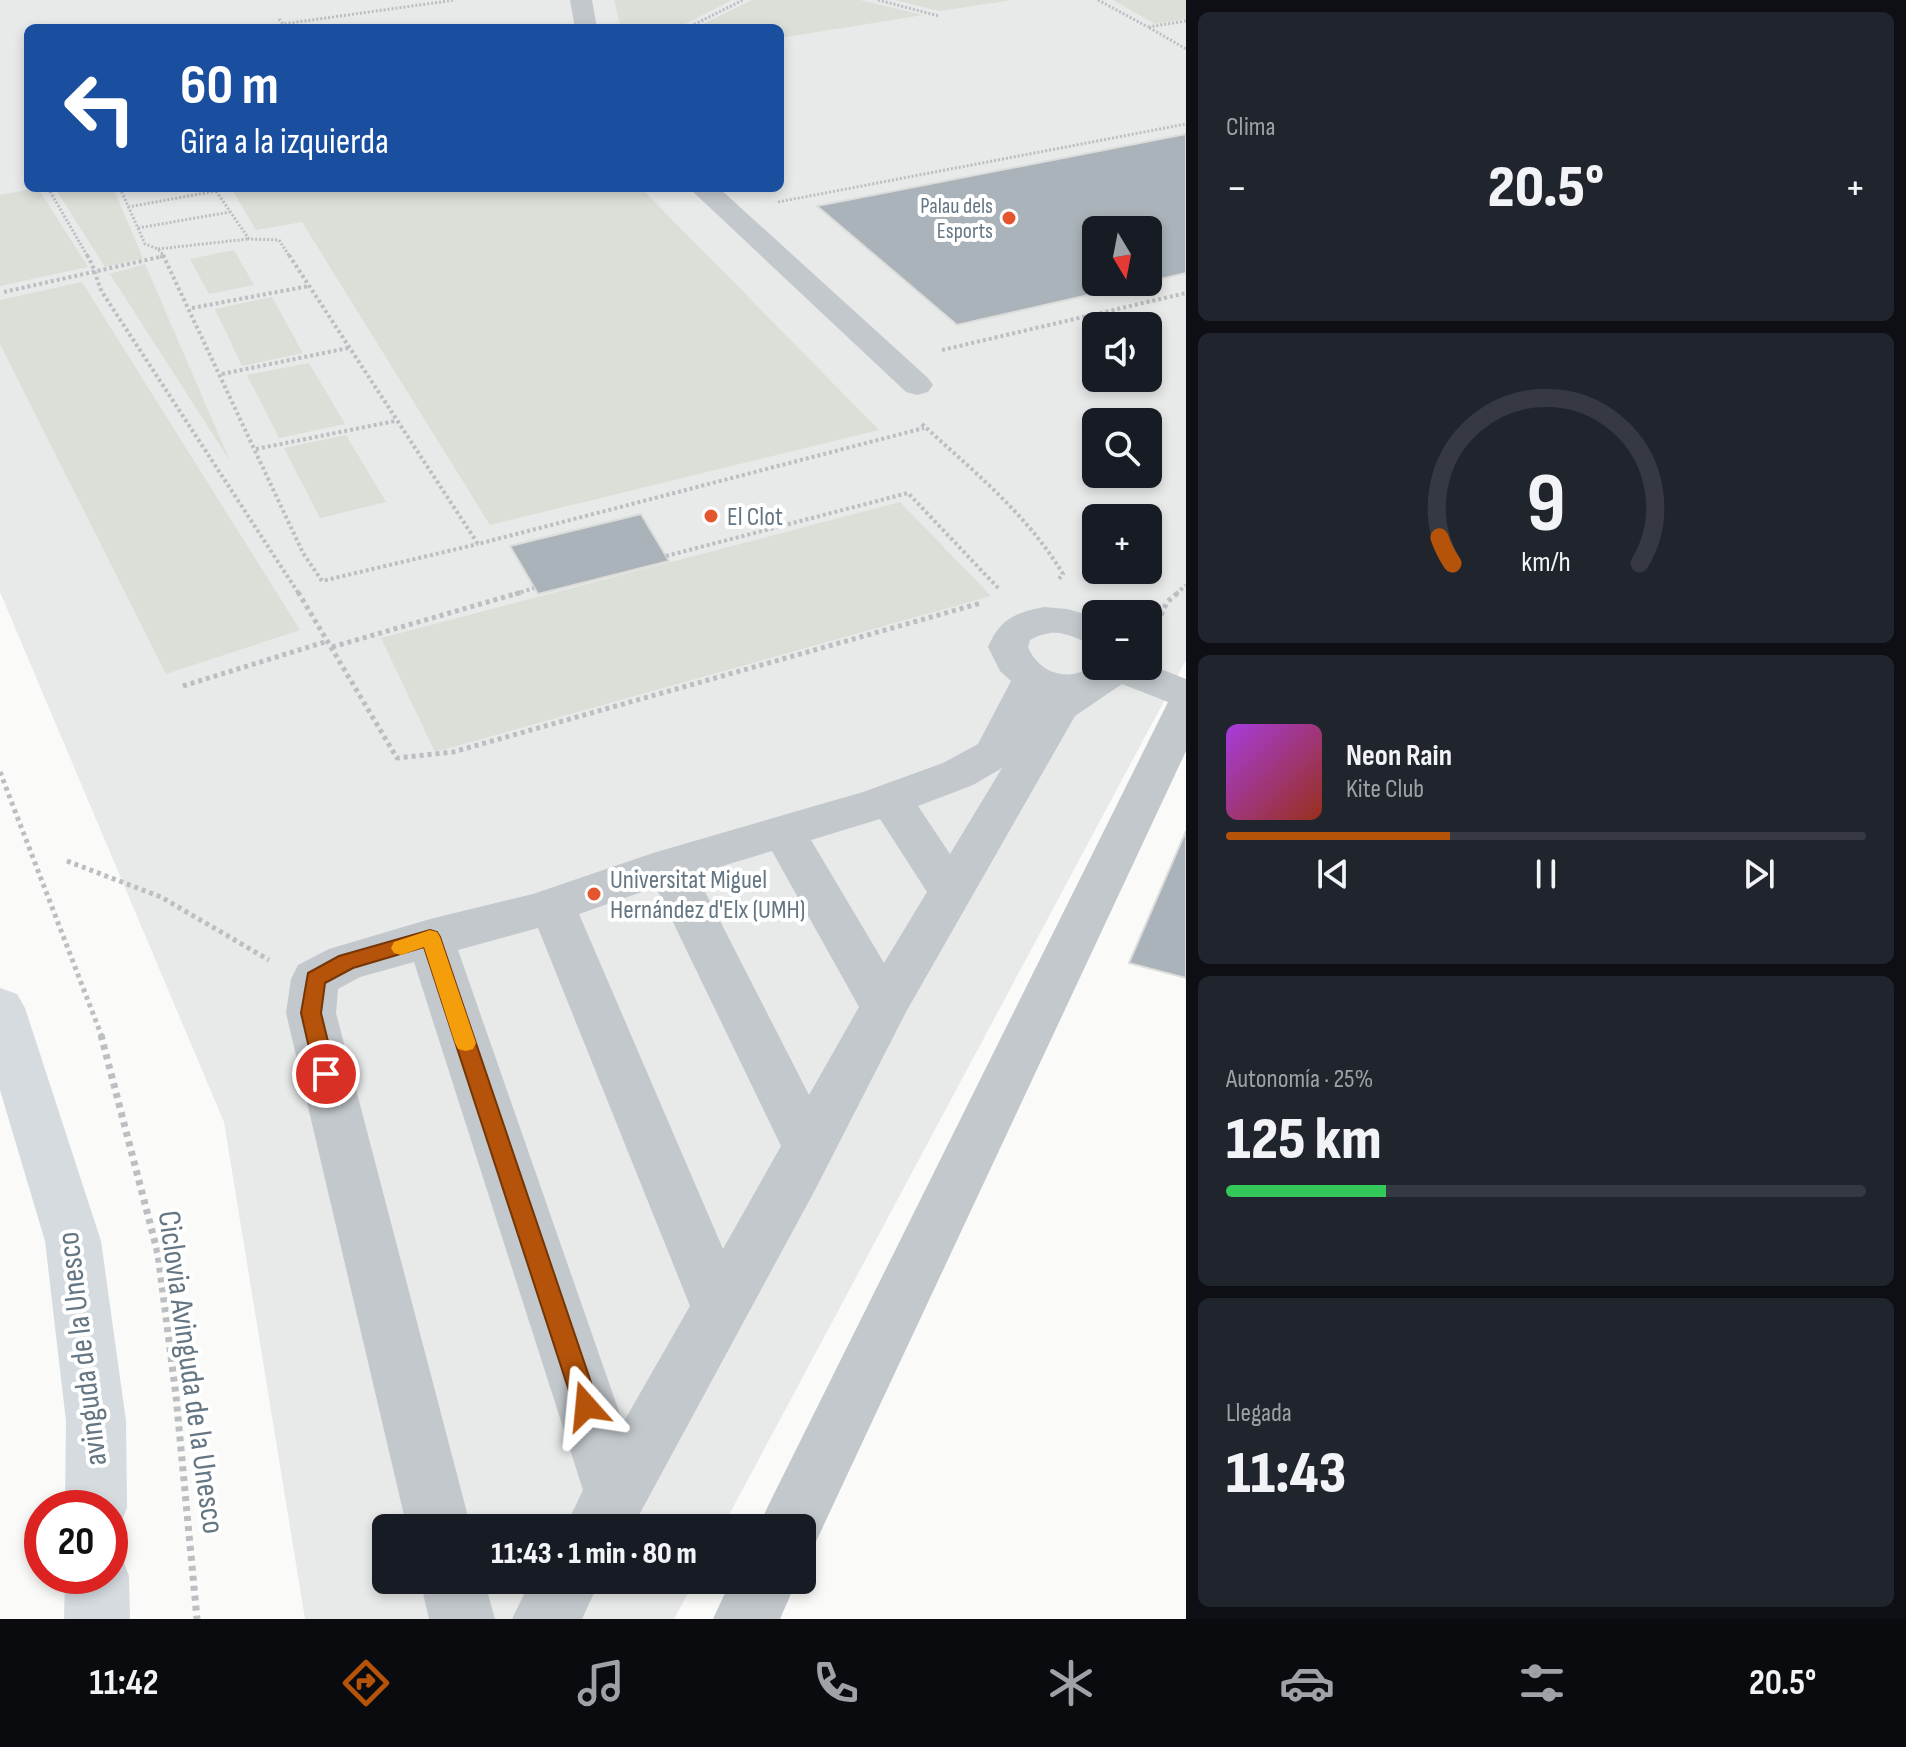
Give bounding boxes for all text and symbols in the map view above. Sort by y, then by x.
text: 60 m [180,53,279,120]
icon: left [48,56,152,160]
text: Clima [1226,112,1276,143]
text: Gira a la izquierda [180,121,389,164]
text: 20.5° [1488,152,1604,224]
text: − [1226,162,1248,215]
text: + [1844,162,1866,215]
place label: Palau dels Esports [920,193,993,245]
marker: Palau dels Esports [1000,209,1018,227]
north arrow [1082,216,1162,296]
map controls [1082,216,1162,680]
button: sound [1082,312,1162,392]
button: search [1082,408,1162,488]
text: 9 [1526,455,1566,555]
place label: El Clot [727,502,783,533]
button: + [1082,504,1162,584]
marker: El Clot [702,507,720,525]
text: km/h [1521,545,1571,580]
button: − [1082,600,1162,680]
text: Neon Rain [1346,738,1452,774]
text: Kite Club [1346,774,1424,805]
icon: previous [1311,852,1355,896]
icon: pause [1524,852,1568,896]
icon: next [1737,852,1781,896]
place label: Universitat Miguel Hernández d'Elx (UMH) [610,865,805,926]
marker: Universitat Miguel Hernández d'Elx (UMH) [585,885,603,903]
pin [292,1040,360,1108]
icon: arrive [304,1052,348,1096]
text: Autonomía · 25% [1226,1064,1373,1095]
text: 125 km [1226,1104,1382,1176]
street label: Ciclovia Avinguda de la Unesco [149,1208,232,1536]
street label: avinguda de la Unesco [49,1230,116,1468]
position arrow [544,1364,628,1448]
text: Llegada [1226,1398,1292,1429]
text: 11:43 [1226,1438,1347,1510]
speed limit sign: 20 [24,1490,128,1594]
text: 11:43 · 1 min · 80 m [491,1536,697,1572]
icon: directions [338,1655,394,1711]
icon: music [573,1655,629,1711]
icon: phone [808,1655,864,1711]
icon: climate [1043,1655,1099,1711]
icon: car [1279,1655,1335,1711]
icon: filters [1514,1655,1570,1711]
text: 11:42 [90,1662,158,1705]
text: 20.5° [1749,1662,1816,1705]

